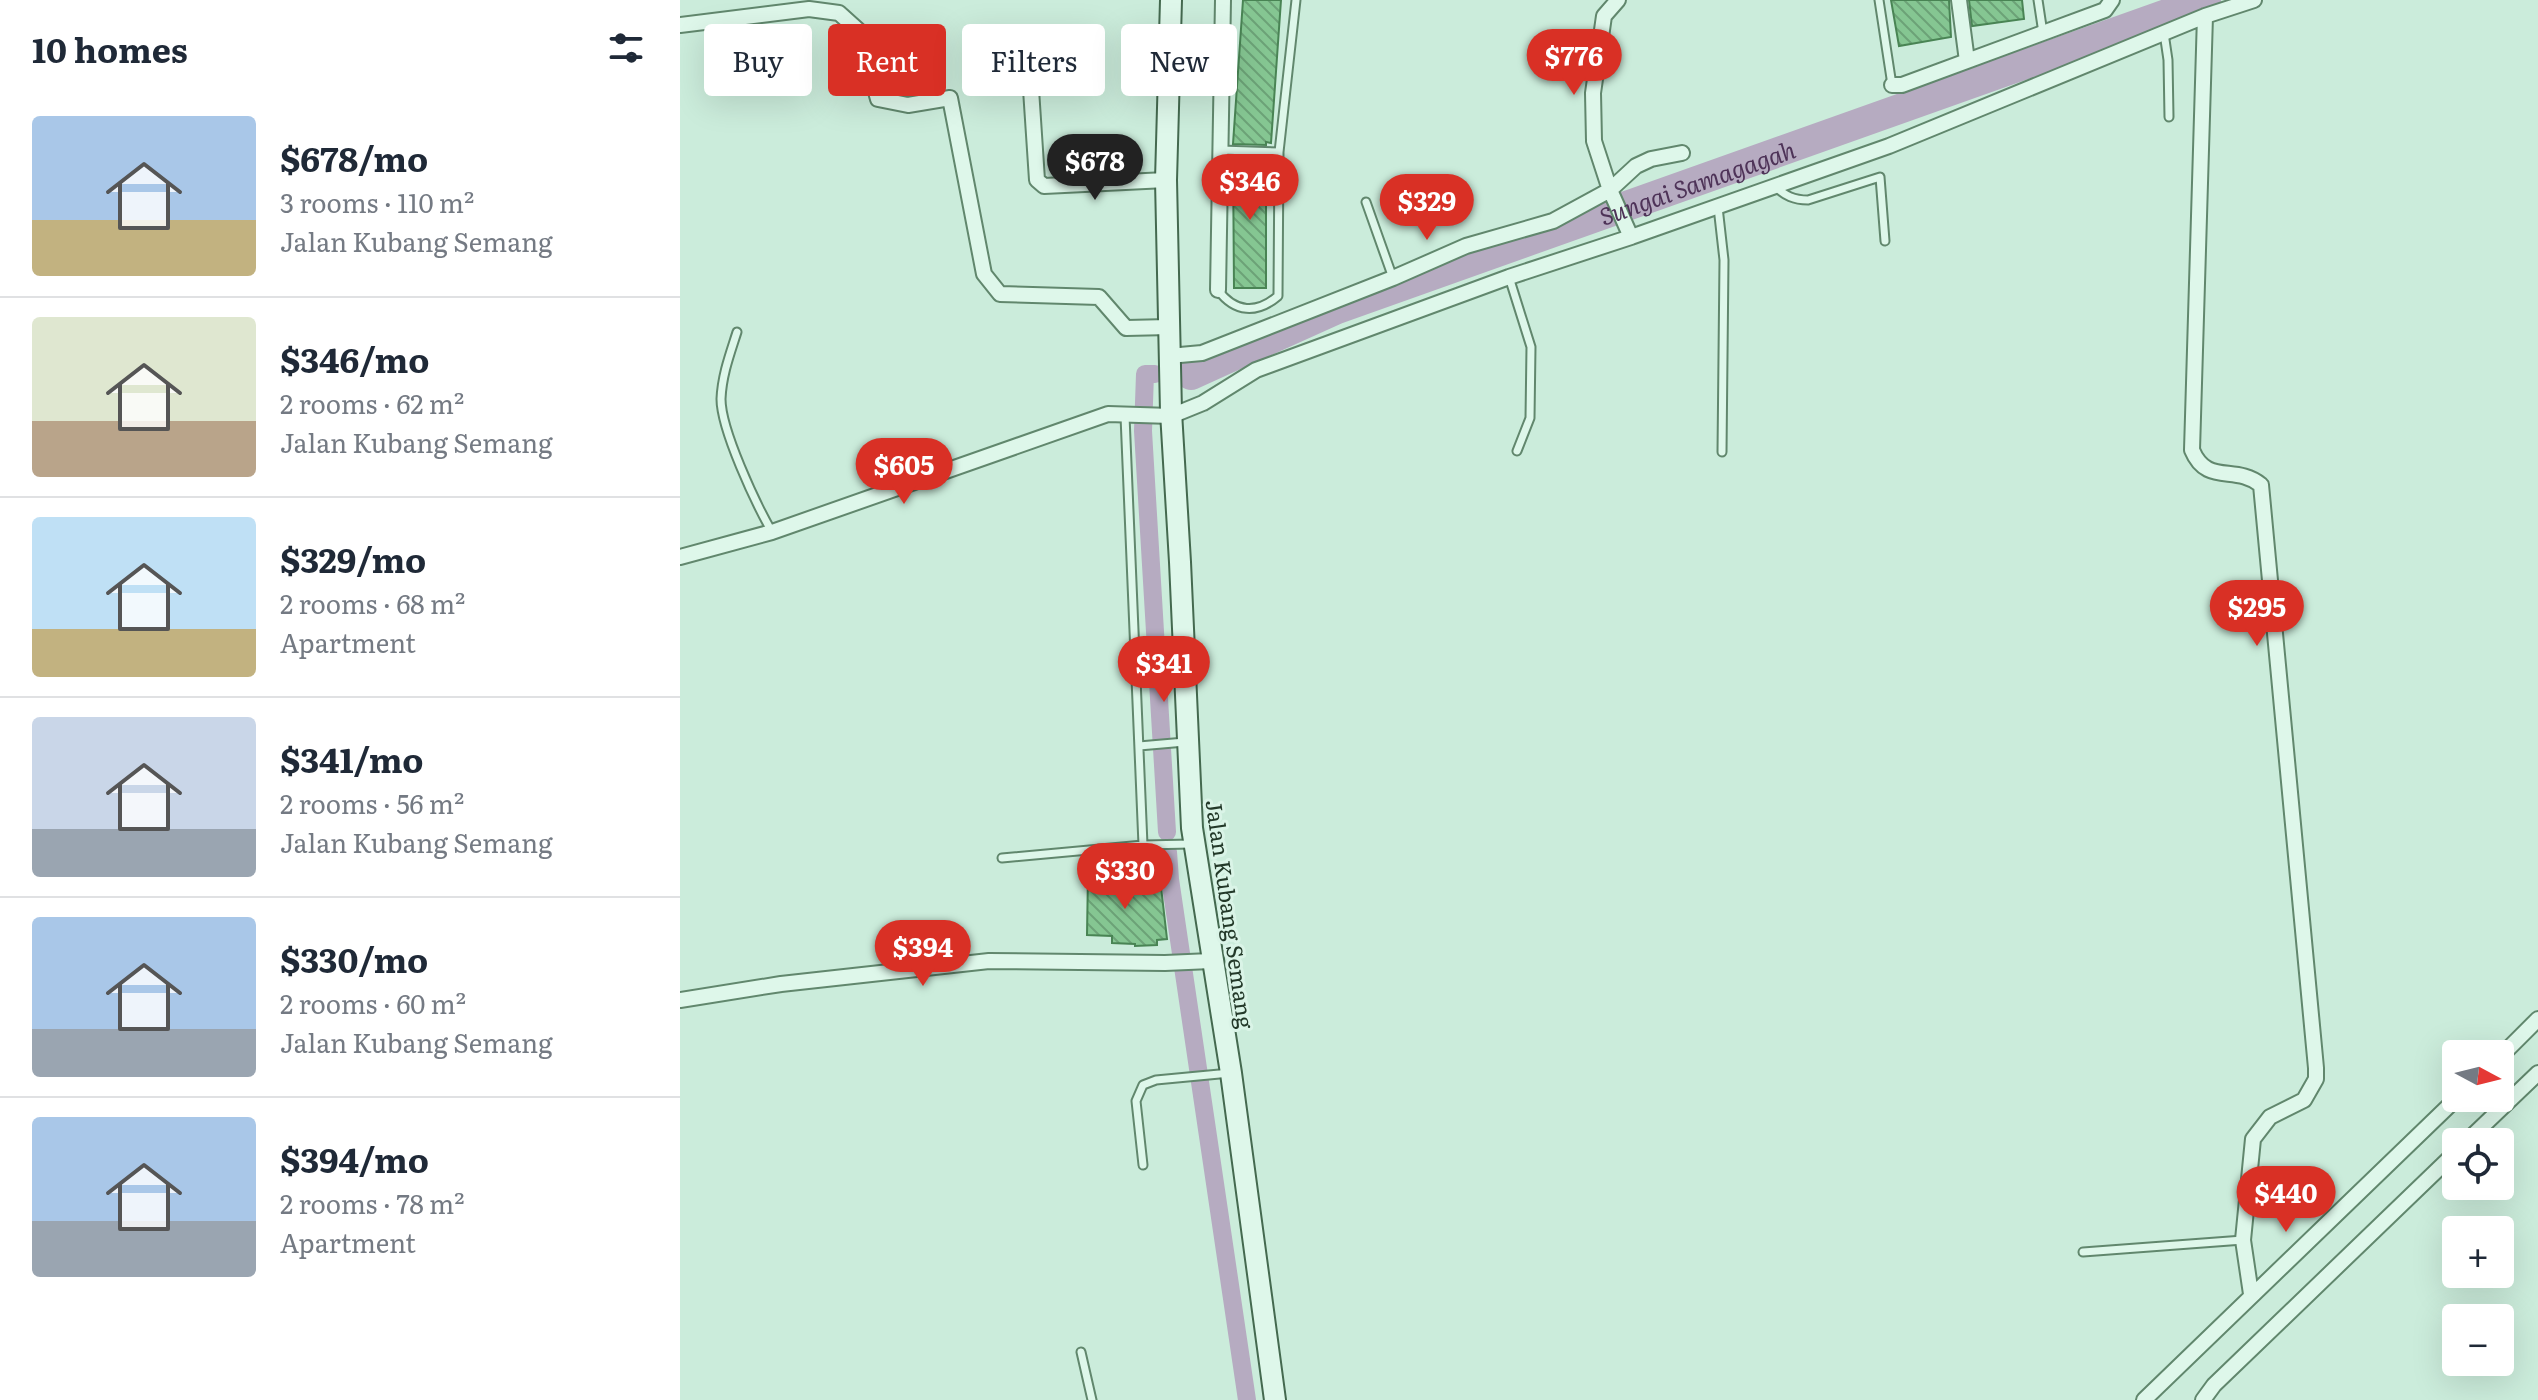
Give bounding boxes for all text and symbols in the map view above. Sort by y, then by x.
text: 10 homes [32,23,188,73]
chip: Buy [704,24,812,96]
chip: Rent [828,24,946,96]
chip: Filters [962,24,1105,96]
chip: New [1121,24,1237,96]
icon: filters [604,26,648,70]
pin: $776 [1527,29,1621,97]
text: $776 [1545,35,1603,74]
water label: Sungai Samagagah [1594,130,1800,232]
text: $678/mo [280,132,428,182]
pin: $678 [1048,134,1142,202]
text: $678 [1065,140,1125,179]
icon: home [96,148,192,244]
pin: $346 [1203,154,1297,222]
text: $346 [1220,160,1280,199]
pin: $329 [1380,174,1474,242]
text: $329 [1398,180,1456,219]
text: 3 rooms · 110 m² [280,182,474,221]
text: Jalan Kubang Semang [280,221,553,260]
text: $346/mo [280,333,429,383]
icon: home [96,349,192,445]
text: 2 rooms · 62 m² [280,383,464,422]
text: Jalan Kubang Semang [280,422,553,461]
pin: $605 [857,438,951,506]
text: $605 [874,444,934,483]
text: $329/mo [280,533,426,583]
icon: home [96,549,192,645]
pin: $295 [2210,580,2304,648]
text: 2 rooms · 68 m² [280,583,465,622]
text: $295 [2228,586,2286,625]
text: Apartment [280,622,416,661]
pin: $341 [1117,636,1211,704]
text: $341 [1136,642,1192,681]
text: $341/mo [280,733,424,783]
icon: home [96,749,192,845]
text: 2 rooms · 56 m² [280,783,464,822]
street label: Jalan Kubang Semang [1199,797,1263,1031]
text: Jalan Kubang Semang [280,822,553,861]
pin: $330 [1078,843,1172,911]
text: $330 [1095,849,1155,888]
pin: $394 [876,920,970,988]
text: $394 [893,926,953,965]
text: $330/mo [280,933,428,983]
icon: home [96,949,192,1045]
text: 2 rooms · 60 m² [280,983,466,1022]
text: Jalan Kubang Semang [280,1022,553,1061]
north arrow [2442,1040,2514,1112]
map controls [2442,1040,2514,1376]
button: locate [2442,1128,2514,1200]
text: $394/mo [280,1133,429,1183]
icon: home [96,1149,192,1245]
pin: $440 [2239,1166,2333,1234]
text: $440 [2255,1172,2317,1211]
text: 2 rooms · 78 m² [280,1183,465,1222]
button: + [2442,1216,2514,1288]
text: Apartment [280,1222,416,1261]
button: − [2442,1304,2514,1376]

